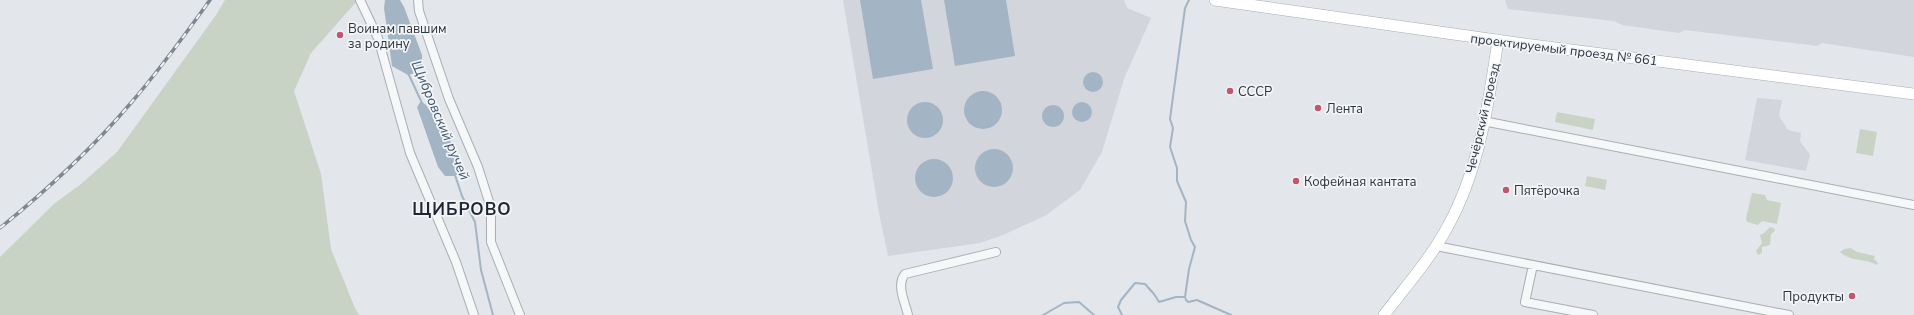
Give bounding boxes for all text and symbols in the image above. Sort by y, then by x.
place label: Воинам павшим за родину [348,20,447,53]
marker: Воинам павшим за родину [335,30,345,40]
street label: проектируемый проезд № 661 [1469,30,1658,70]
water label: Щибровский ручей [407,57,474,183]
street label: Чечёрский проезд [1461,61,1505,175]
place label: СССР [1238,83,1272,101]
marker: СССР [1225,86,1235,96]
place label: Лента [1326,100,1363,118]
marker: Лента [1313,103,1323,113]
place label: Кофейная кантата [1304,173,1417,191]
marker: Кофейная кантата [1291,176,1301,186]
place label: Пятёрочка [1514,182,1580,200]
marker: Пятёрочка [1501,185,1511,195]
district label: ЩИБРОВО [412,198,512,221]
place label: Продукты [1782,288,1844,306]
marker: Продукты [1847,291,1857,301]

